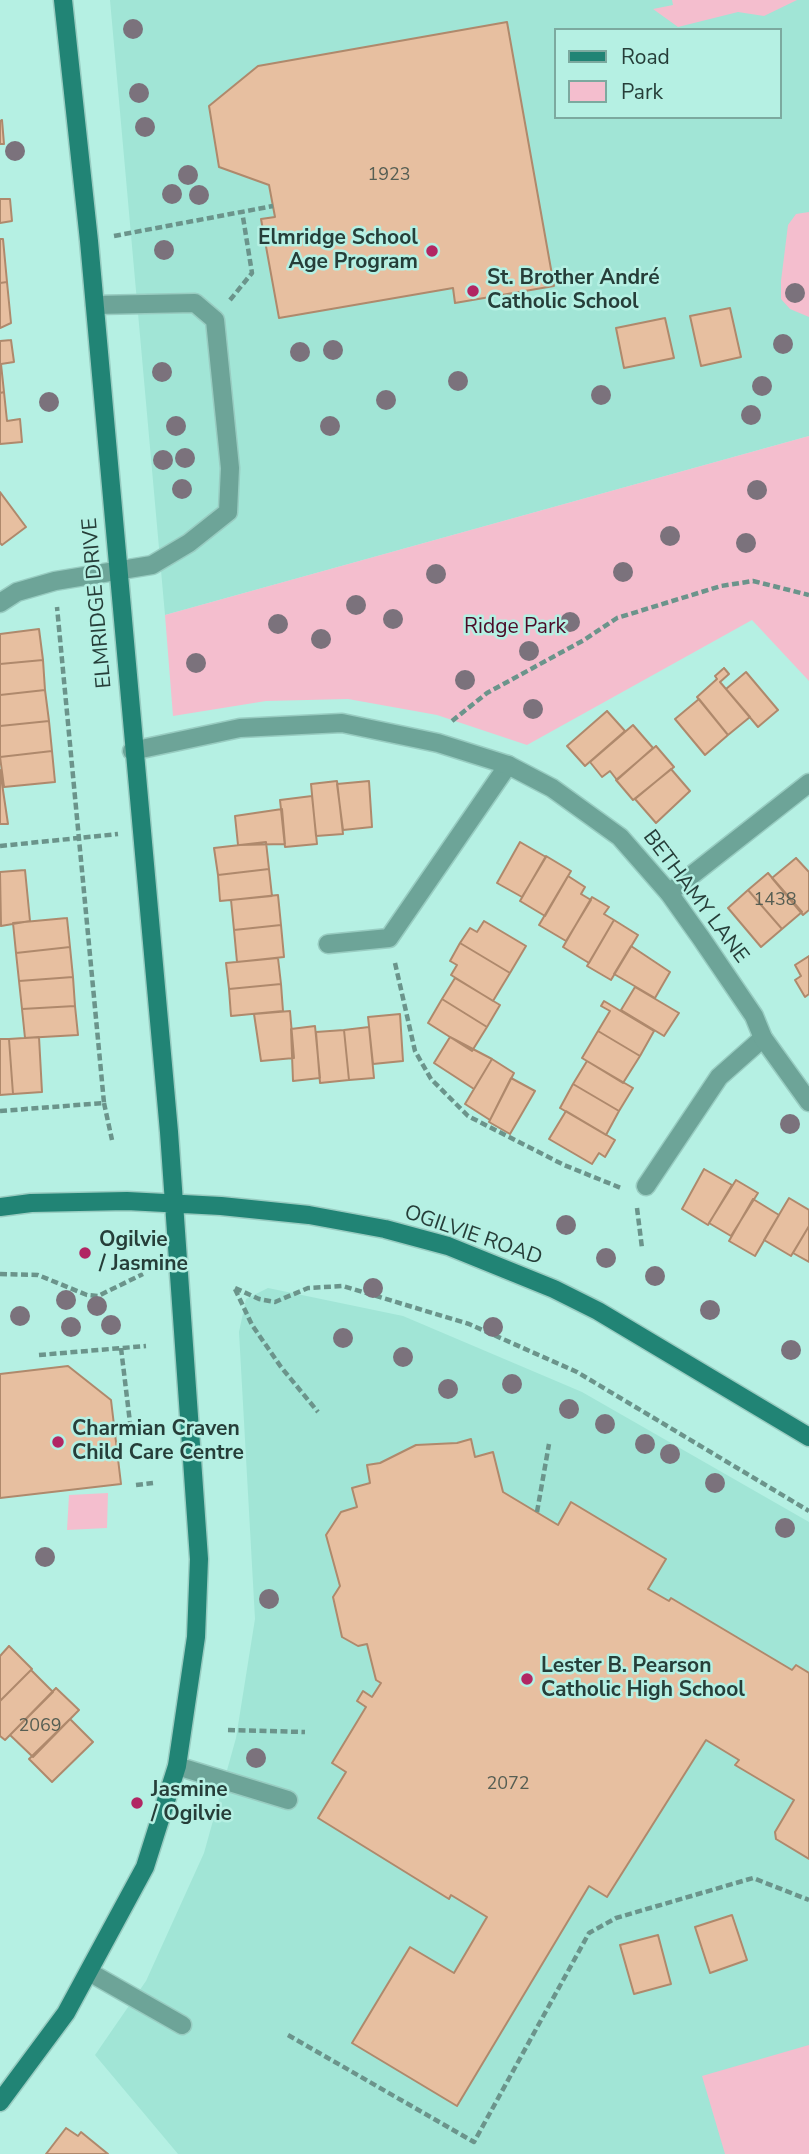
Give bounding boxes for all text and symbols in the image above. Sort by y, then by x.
legend [554,28,781,119]
text: Road [621,43,670,71]
text: Park [621,78,663,106]
house number: 1923 [367,165,411,187]
place label: Elmridge School Age Program [258,226,418,276]
marker: Elmridge School Age Program [424,243,440,259]
place label: St. Brother André Catholic School [487,266,660,316]
marker: St. Brother André Catholic School [465,283,481,299]
street label: ELMRIDGE DRIVE [78,517,118,689]
park label: Ridge Park [464,615,566,641]
street label: BETHAMY LANE [637,826,753,968]
house number: 1438 [753,890,797,912]
street label: OGILVIE ROAD [401,1201,545,1271]
place label: Ogilvie / Jasmine [99,1228,188,1278]
marker: Ogilvie / Jasmine [77,1245,93,1261]
place label: Charmian Craven Child Care Centre [72,1417,244,1467]
marker: Charmian Craven Child Care Centre [50,1434,66,1450]
place label: Lester B. Pearson Catholic High School [541,1654,745,1704]
marker: Lester B. Pearson Catholic High School [519,1671,535,1687]
house number: 2069 [18,1716,62,1738]
house number: 2072 [486,1774,530,1796]
place label: Jasmine / Ogilvie [151,1778,232,1828]
marker: Jasmine / Ogilvie [129,1795,145,1811]

